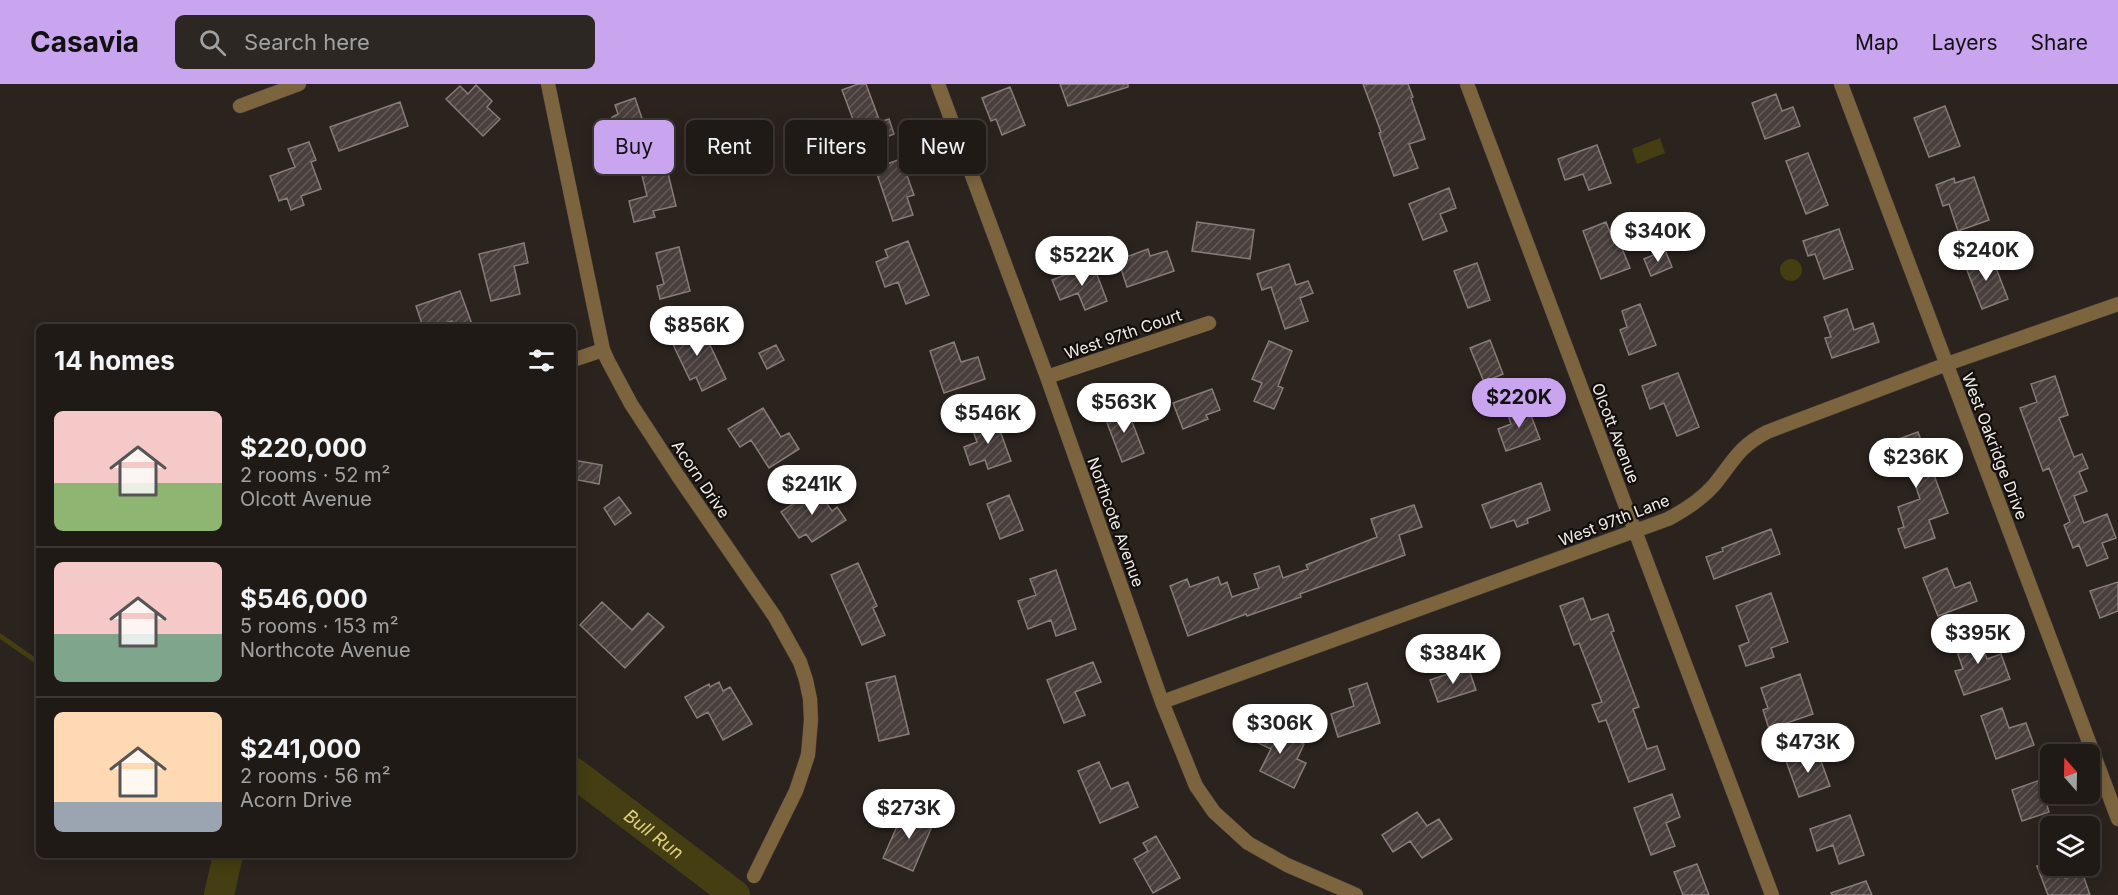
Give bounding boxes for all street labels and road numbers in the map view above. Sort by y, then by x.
street label: West 97th Court [1062,305,1184,363]
street label: West Oakridge Drive [1958,370,2032,522]
street label: Olcott Avenue [1588,380,1644,486]
street label: Acorn Drive [668,436,734,522]
street label: Northcote Avenue [1083,454,1149,590]
street label: West 97th Lane [1556,490,1672,550]

